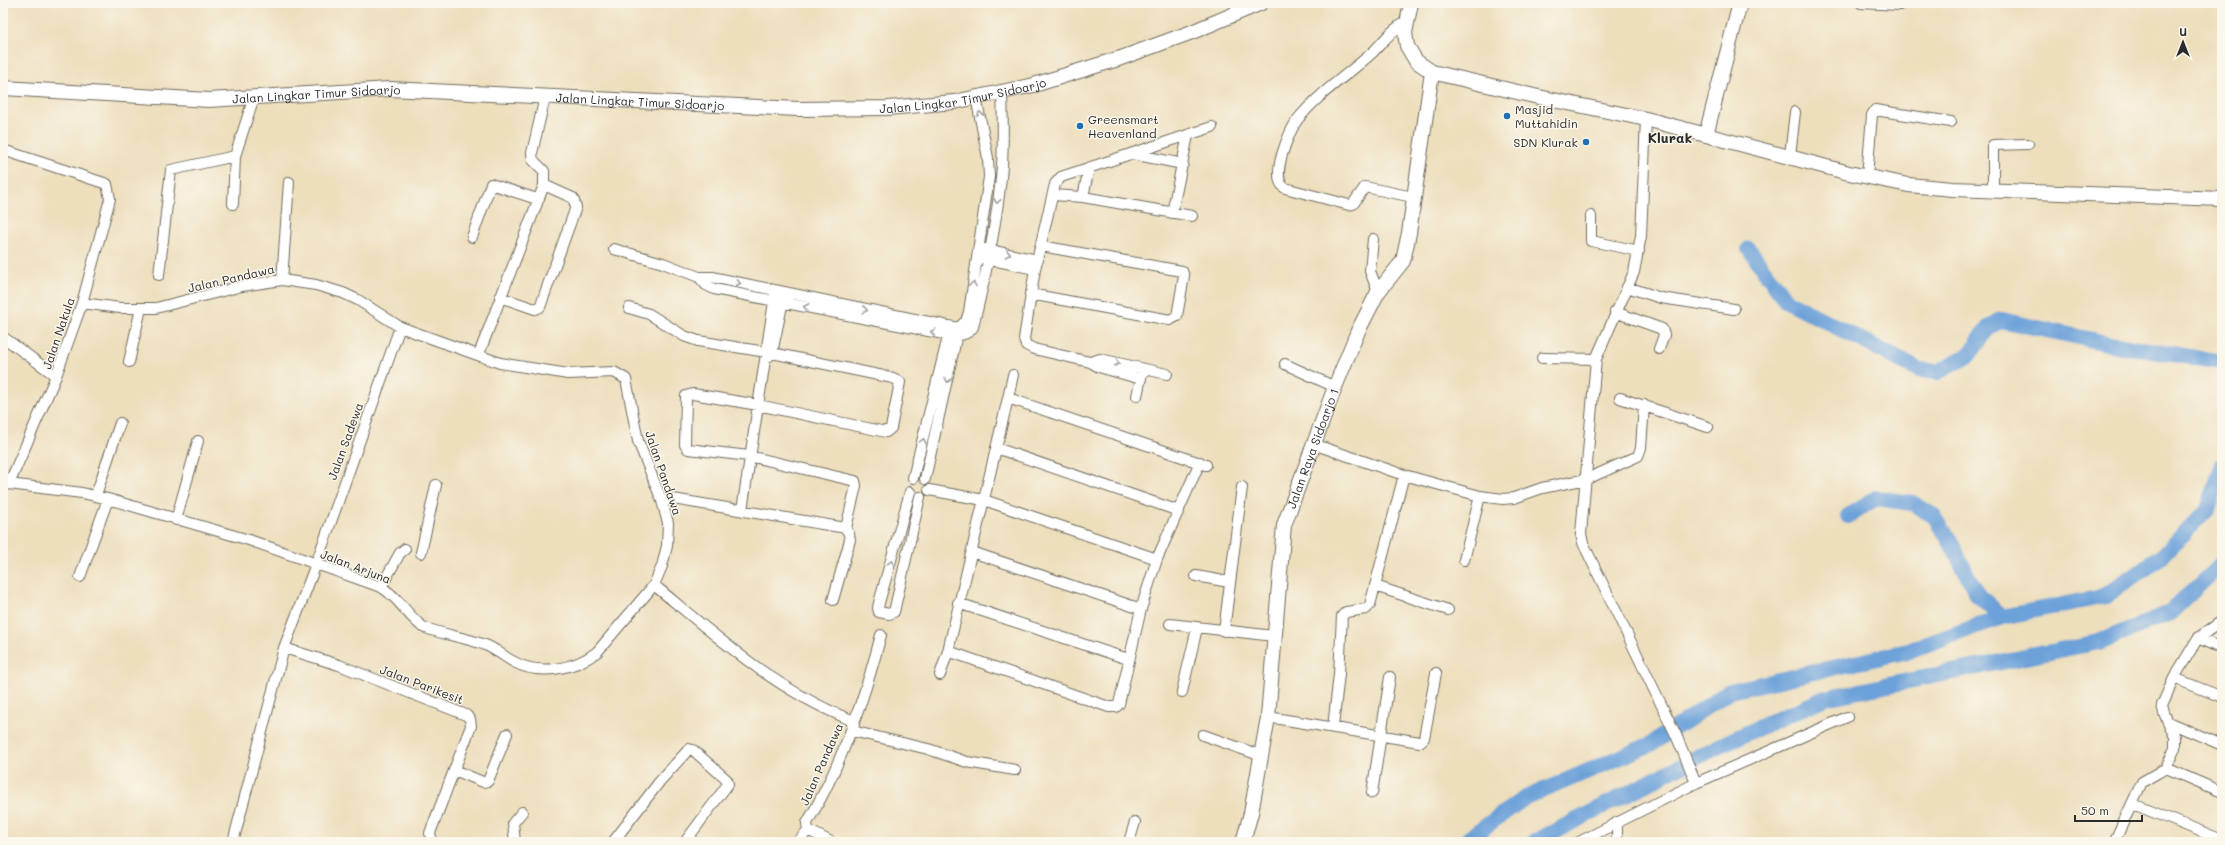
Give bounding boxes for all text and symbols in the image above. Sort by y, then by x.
north arrow [2163,22,2203,62]
text: U [2179,24,2187,39]
street label: Jalan Lingkar Timur Sidoarjo [879,74,1048,116]
street label: Jalan Lingkar Timur Sidoarjo [232,81,401,107]
street label: Jalan Lingkar Timur Sidoarjo [555,89,725,113]
place label: Masjid Muttahidin [1515,101,1578,131]
one-way arrow [976,110,984,117]
place label: Greensmart Heavenland [1088,111,1159,141]
marker: Masjid Muttahidin [1502,111,1512,121]
marker: Greensmart Heavenland [1075,121,1085,131]
district label: Klurak [1648,128,1692,147]
place label: SDN Klurak [1514,134,1578,150]
marker: SDN Klurak [1581,137,1591,147]
one-way arrow [993,198,1002,204]
one-way arrow [1005,249,1011,257]
street label: Jalan Pandawa [186,260,276,296]
one-way arrow [735,278,741,286]
one-way arrow [968,280,977,287]
street label: Jalan Nakula [38,295,78,371]
one-way arrow [802,303,809,311]
one-way arrow [862,305,868,313]
one-way arrow [930,329,936,337]
one-way arrow [1113,358,1120,366]
one-way arrow [945,377,953,383]
street label: Jalan Raya Sidoarjo 1 [1283,386,1342,511]
street label: Jalan Sadewa [324,400,366,482]
street label: Jalan Pandawa [642,429,686,517]
one-way arrow [918,437,926,444]
street label: Jalan Arjuna [319,545,393,587]
one-way arrow [886,560,895,567]
street label: Jalan Parikesit [378,661,466,707]
street label: Jalan Pandawa [796,720,846,808]
scale bar [2075,797,2142,823]
text: 50 m [2081,802,2109,818]

